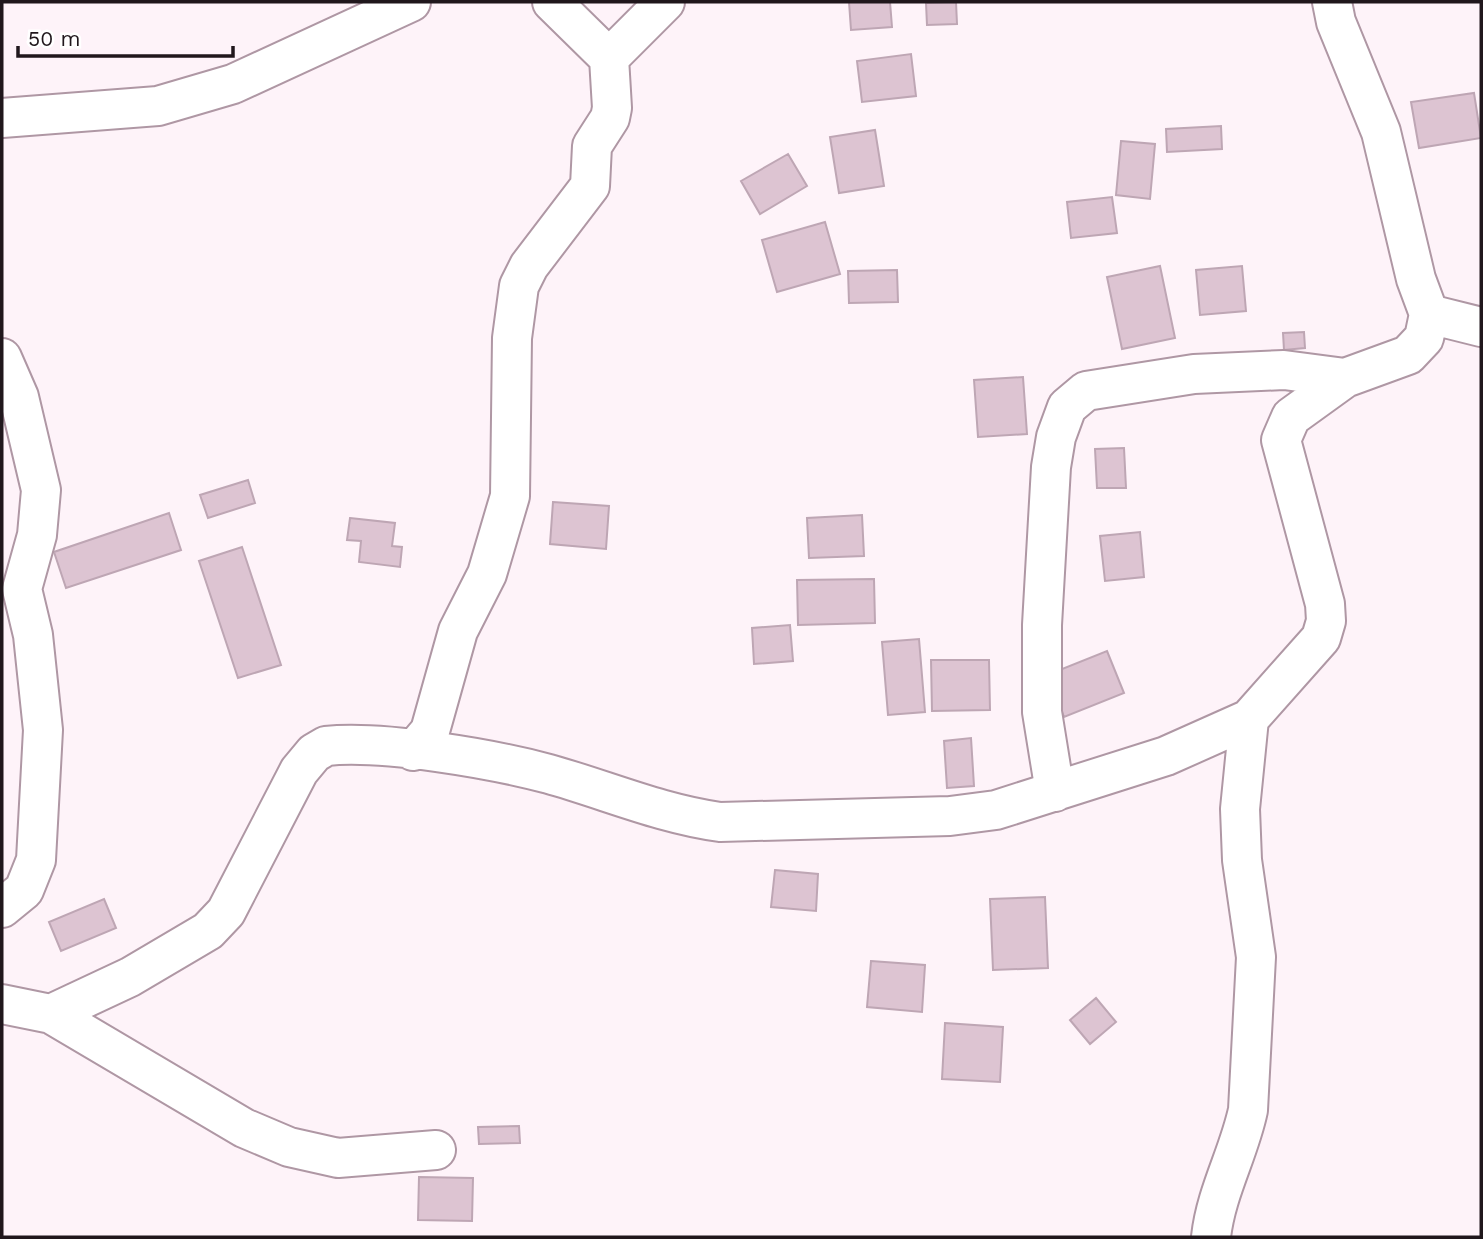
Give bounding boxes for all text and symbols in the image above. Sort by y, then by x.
scale bar [18,14,233,58]
text: 50 m [28,26,80,51]

